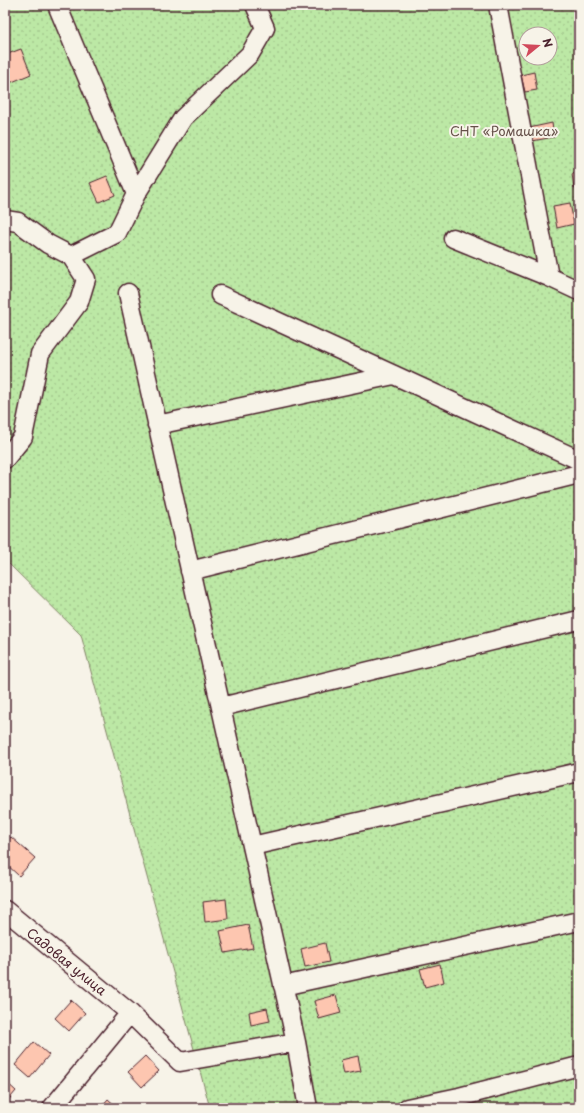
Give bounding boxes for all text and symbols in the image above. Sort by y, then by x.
north arrow [518,26,558,66]
text: N [539,36,558,50]
park label: СНТ «Ромашка» [450,121,558,140]
street label: Садовая улица [23,923,112,1000]

